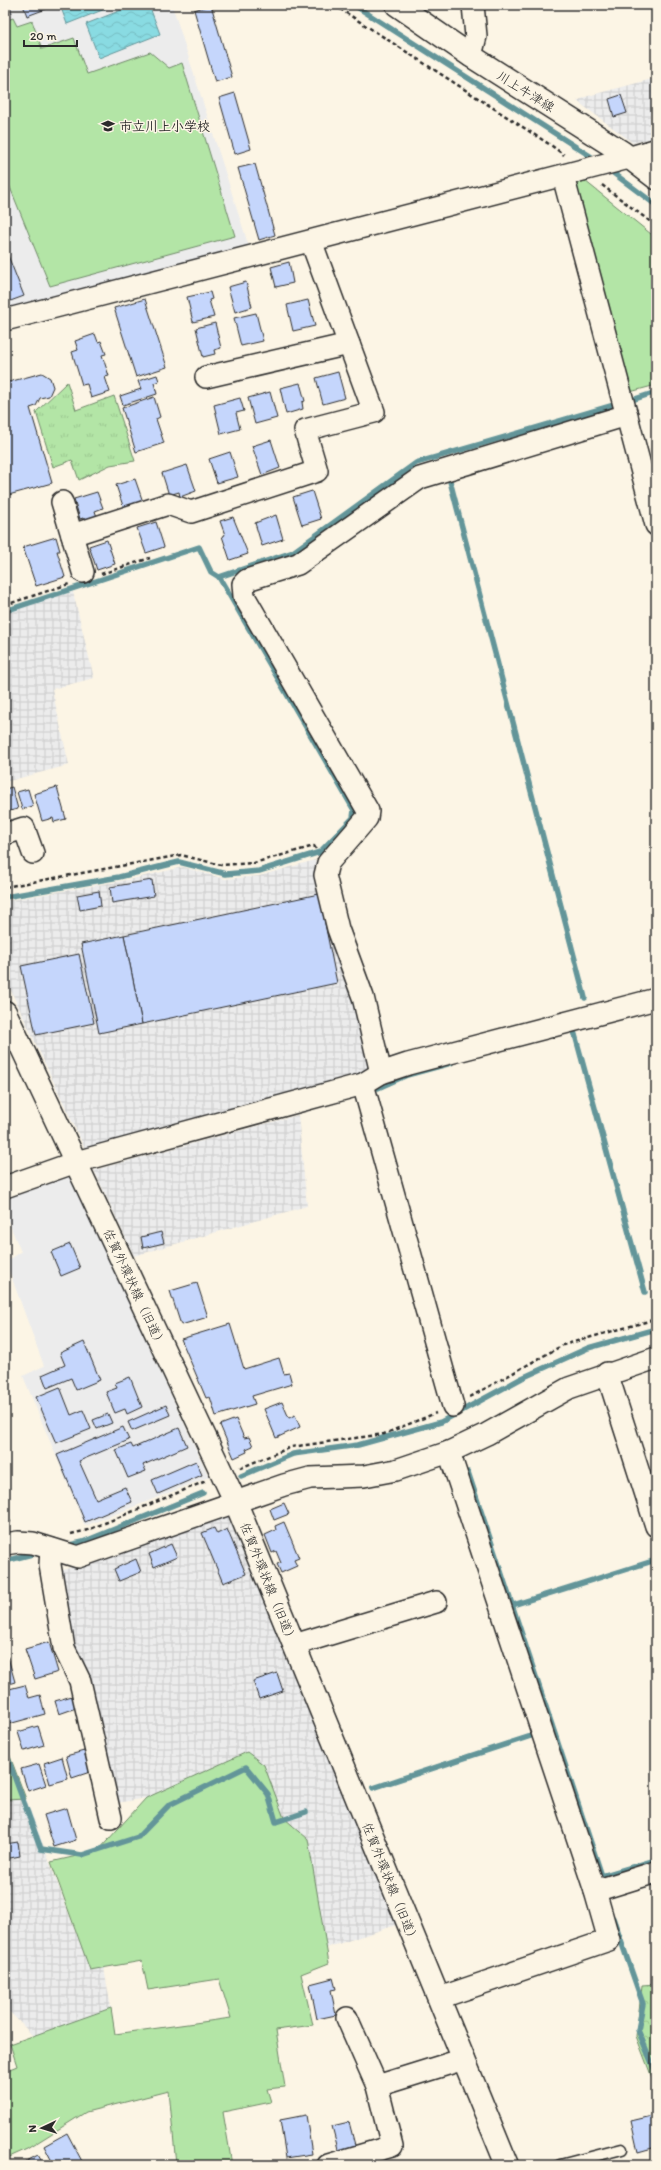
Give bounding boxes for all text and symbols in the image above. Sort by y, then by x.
scale bar [24,22,77,48]
text: 20 m [30,29,57,43]
street label: 川上牛津線 [494,68,558,116]
school or university icon: 市立川上小学校 [100,118,116,134]
place label: 市立川上小学校 [119,119,210,134]
street label: 佐賀外環状線（旧道） [100,1226,169,1350]
street label: 佐賀外環状線（旧道） [237,1520,300,1646]
street label: 佐賀外環状線（旧道） [359,1820,422,1946]
north arrow [22,2108,62,2148]
text: N [26,2124,39,2133]

